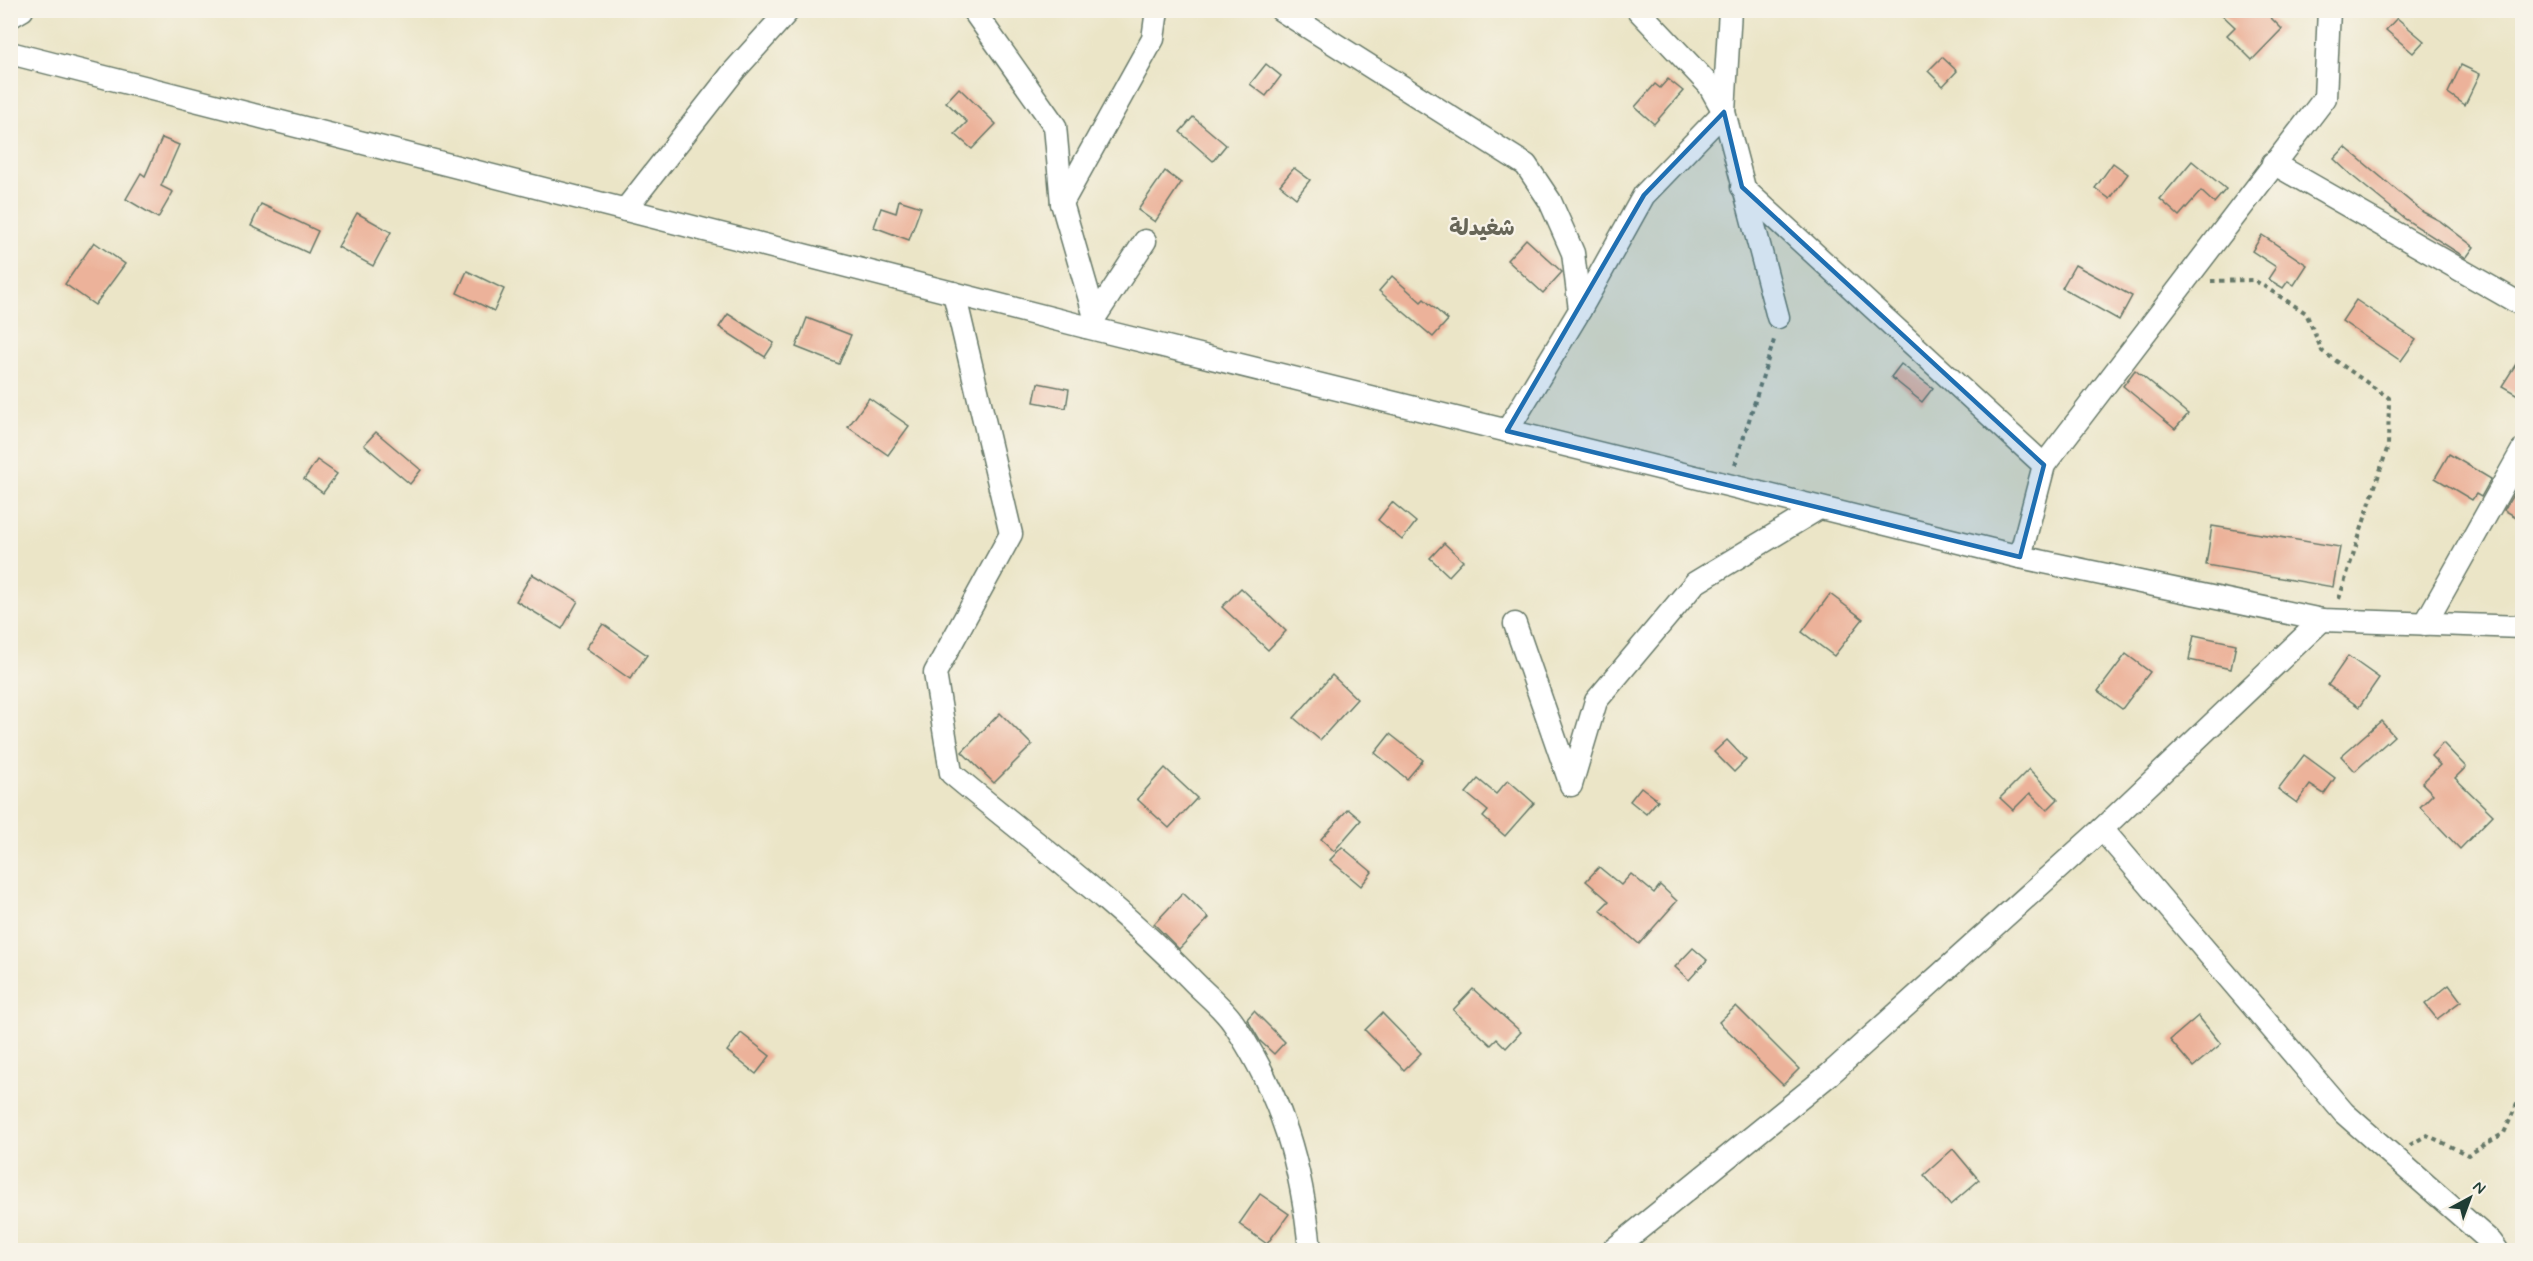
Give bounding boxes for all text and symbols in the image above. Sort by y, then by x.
district label: شغيدلة [1449,215,1515,243]
north arrow [2440,1168,2500,1228]
text: N [2468,1176,2490,1199]

